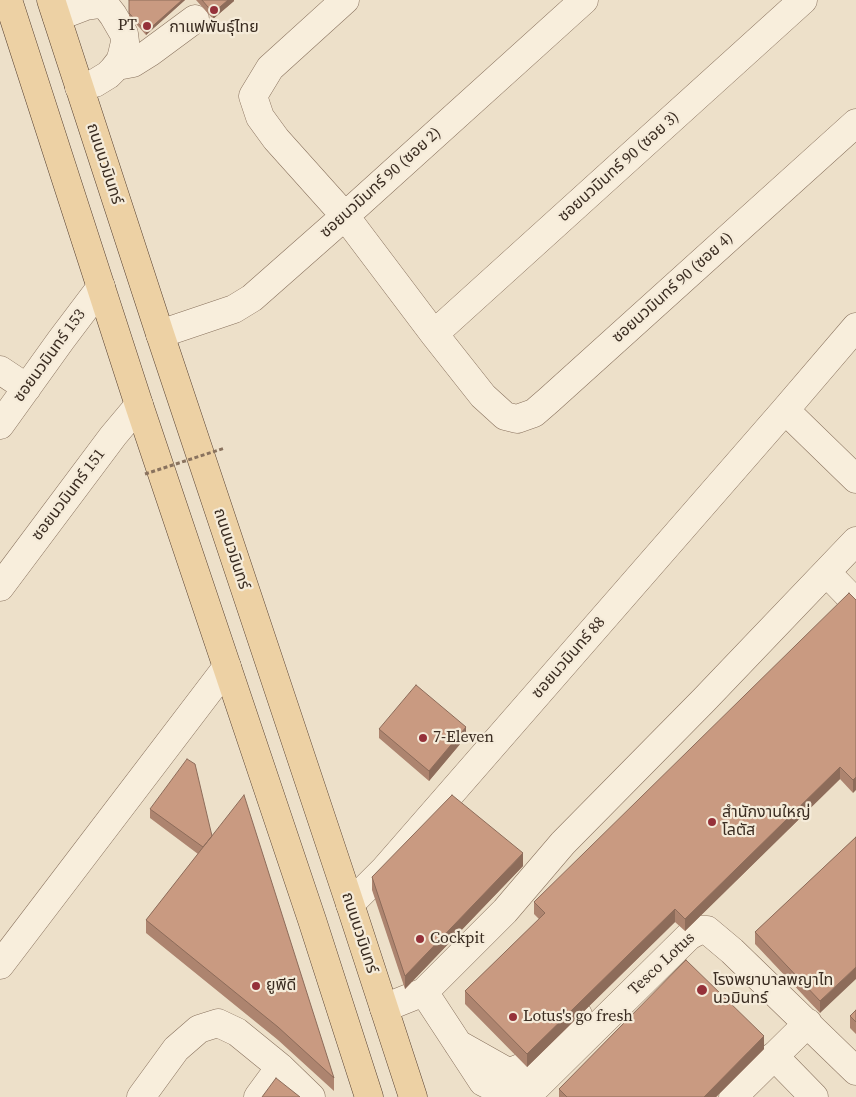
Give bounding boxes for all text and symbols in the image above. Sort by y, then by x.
marker: กาแฟพันธุ์ไทย [208,4,220,16]
place label: PT [118,16,137,36]
place label: กาแฟพันธุ์ไทย [169,18,259,38]
marker: PT [141,20,153,32]
street label: ซอยนวมินทร์ 90 (ซอย 3) [555,108,683,226]
street label: ถนนนวมินทร์ [82,121,126,207]
street label: ซอยนวมินทร์ 90 (ซอย 2) [317,124,445,242]
street label: ซอยนวมินทร์ 90 (ซอย 4) [609,229,737,347]
street label: ซอยนวมินทร์ 153 [10,306,90,406]
street label: ซอยนวมินทร์ 151 [28,445,110,545]
street label: ถนนนวมินทร์ [209,506,253,592]
street label: ซอยนวมินทร์ 88 [528,613,610,703]
place label: 7-Eleven [433,728,494,748]
marker: 7-Eleven [417,732,429,744]
place label: สำนักงานใหญ่ โลตัส [722,803,811,841]
marker: สำนักงานใหญ่ โลตัส [706,816,718,828]
street label: ถนนนวมินทร์ [337,890,381,976]
street label: Tesco Lotus [625,928,699,1000]
place label: Cockpit [430,929,484,949]
marker: Cockpit [414,933,426,945]
place label: โรงพยาบาลพญาไท นวมินทร์ [713,971,833,1009]
place label: ยูพีดี [266,976,296,996]
marker: ยูพีดี [250,980,262,992]
marker: โรงพยาบาลพญาไท นวมินทร์ [695,983,709,997]
place label: Lotus's go fresh [523,1007,633,1027]
marker: Lotus's go fresh [507,1011,519,1023]

